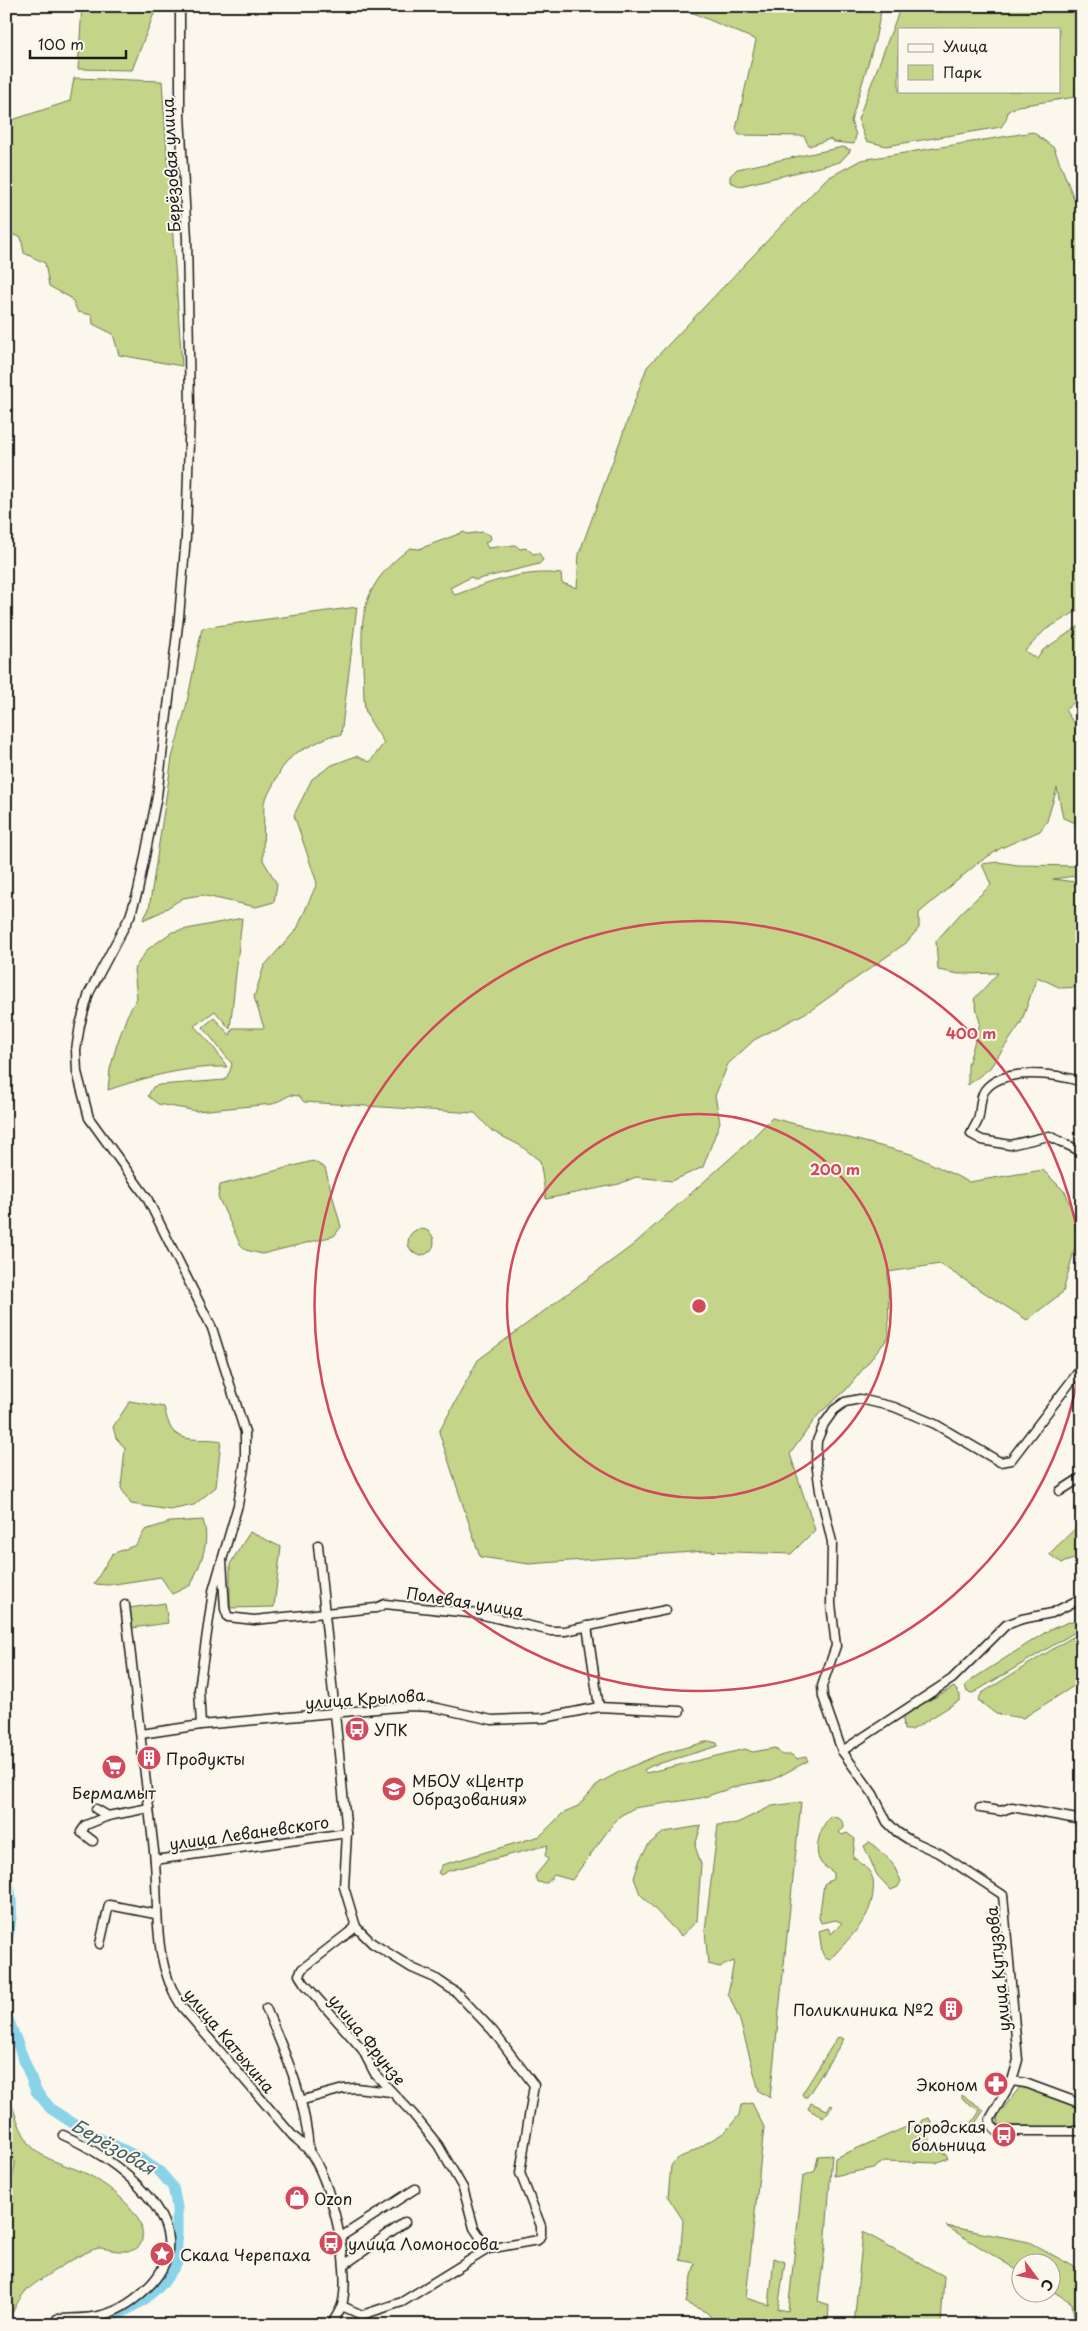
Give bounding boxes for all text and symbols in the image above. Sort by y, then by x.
scale bar [30,28,126,60]
legend [898,28,1060,92]
text: 100 m [38,32,84,55]
text: Улица [943,34,988,57]
text: Парк [943,60,982,83]
street label: Берёзовая улица [154,97,186,233]
text: 400 m [946,1021,996,1044]
text: 200 m [810,1157,860,1180]
centre of rings [690,1297,708,1315]
street label: Полевая улица [405,1580,525,1622]
street label: улица Крылова [304,1682,426,1714]
bus stop icon: УПК [344,1716,370,1742]
place label: УПК [374,1717,408,1741]
building icon: Продукты [136,1745,162,1771]
place label: Продукты [166,1746,245,1770]
supermarket icon: Бермамыт [101,1754,127,1780]
place label: МБОУ «Центр Образования» [412,1768,527,1810]
school or university icon: МБОУ «Центр Образования» [381,1776,407,1802]
place label: Бермамыт [72,1780,156,1804]
street label: улица Леваневского [168,1809,330,1855]
street label: улица Кутузова [978,1905,1016,2033]
street label: улица Катыхина [179,1982,281,2098]
street label: улица Фрунзе [324,1988,412,2090]
building icon: Поликлиника №2 [938,1996,964,2022]
place label: Поликлиника №2 [793,1997,934,2021]
pharmacy icon: Эконом [983,2071,1009,2097]
place label: Эконом [916,2072,978,2096]
water label: Берёзовая [67,2111,162,2181]
place label: Городская больница [907,2114,986,2156]
bus stop icon: Городская больница [991,2122,1017,2148]
shop icon: Ozon [284,2185,310,2211]
place label: Ozon [314,2186,352,2210]
bus stop icon: улица Ломоносова [318,2230,344,2256]
place label: улица Ломоносова [348,2231,499,2255]
place icon: Скала Черепаха [149,2241,175,2267]
place label: Скала Черепаха [180,2242,311,2266]
north arrow [1010,2254,1060,2304]
text: С [1036,2275,1059,2295]

